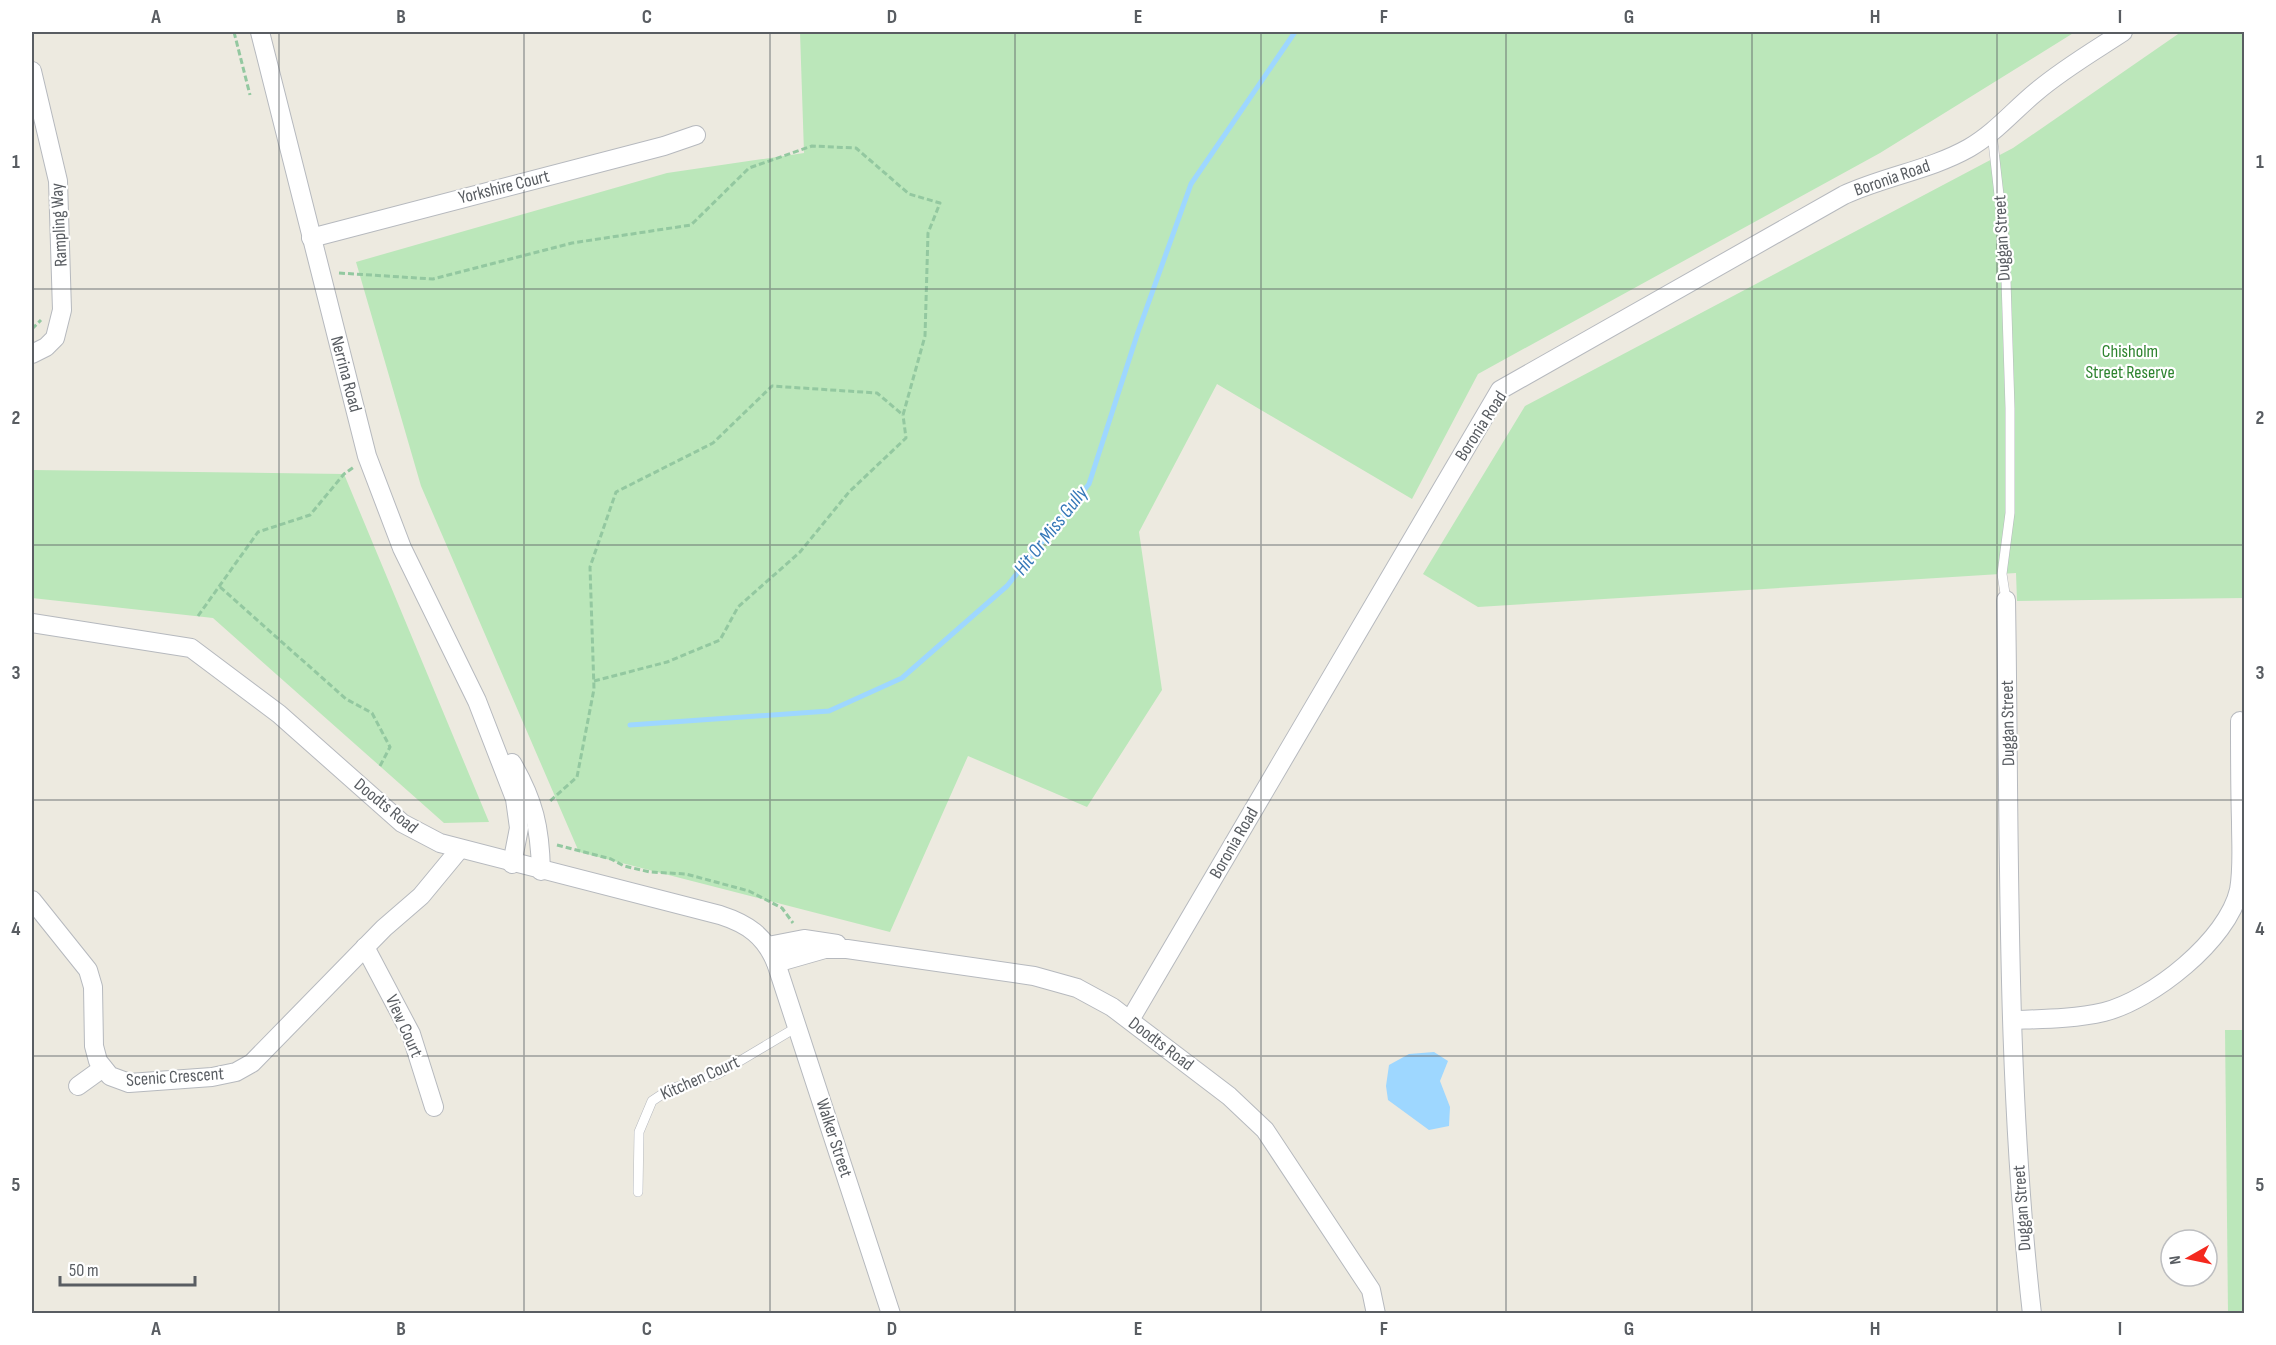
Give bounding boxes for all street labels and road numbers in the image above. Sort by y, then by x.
street label: Boronia Road [1851,155,1933,201]
street label: Yorkshire Court [456,165,552,208]
street label: Rampling Way [46,183,72,267]
street label: Duggan Street [1989,194,2015,281]
street label: Nerrina Road [326,334,366,414]
street label: Boronia Road [1451,387,1511,465]
street label: Duggan Street [1997,679,2019,766]
street label: Doodts Road [350,774,422,838]
street label: Boronia Road [1205,804,1263,882]
street label: View Court [381,992,427,1061]
street label: Doodts Road [1124,1013,1198,1075]
street label: Kitchen Court [657,1051,743,1105]
street label: Scenic Crescent [125,1063,225,1091]
street label: Walker Street [811,1096,857,1180]
street label: Duggan Street [2008,1164,2035,1252]

